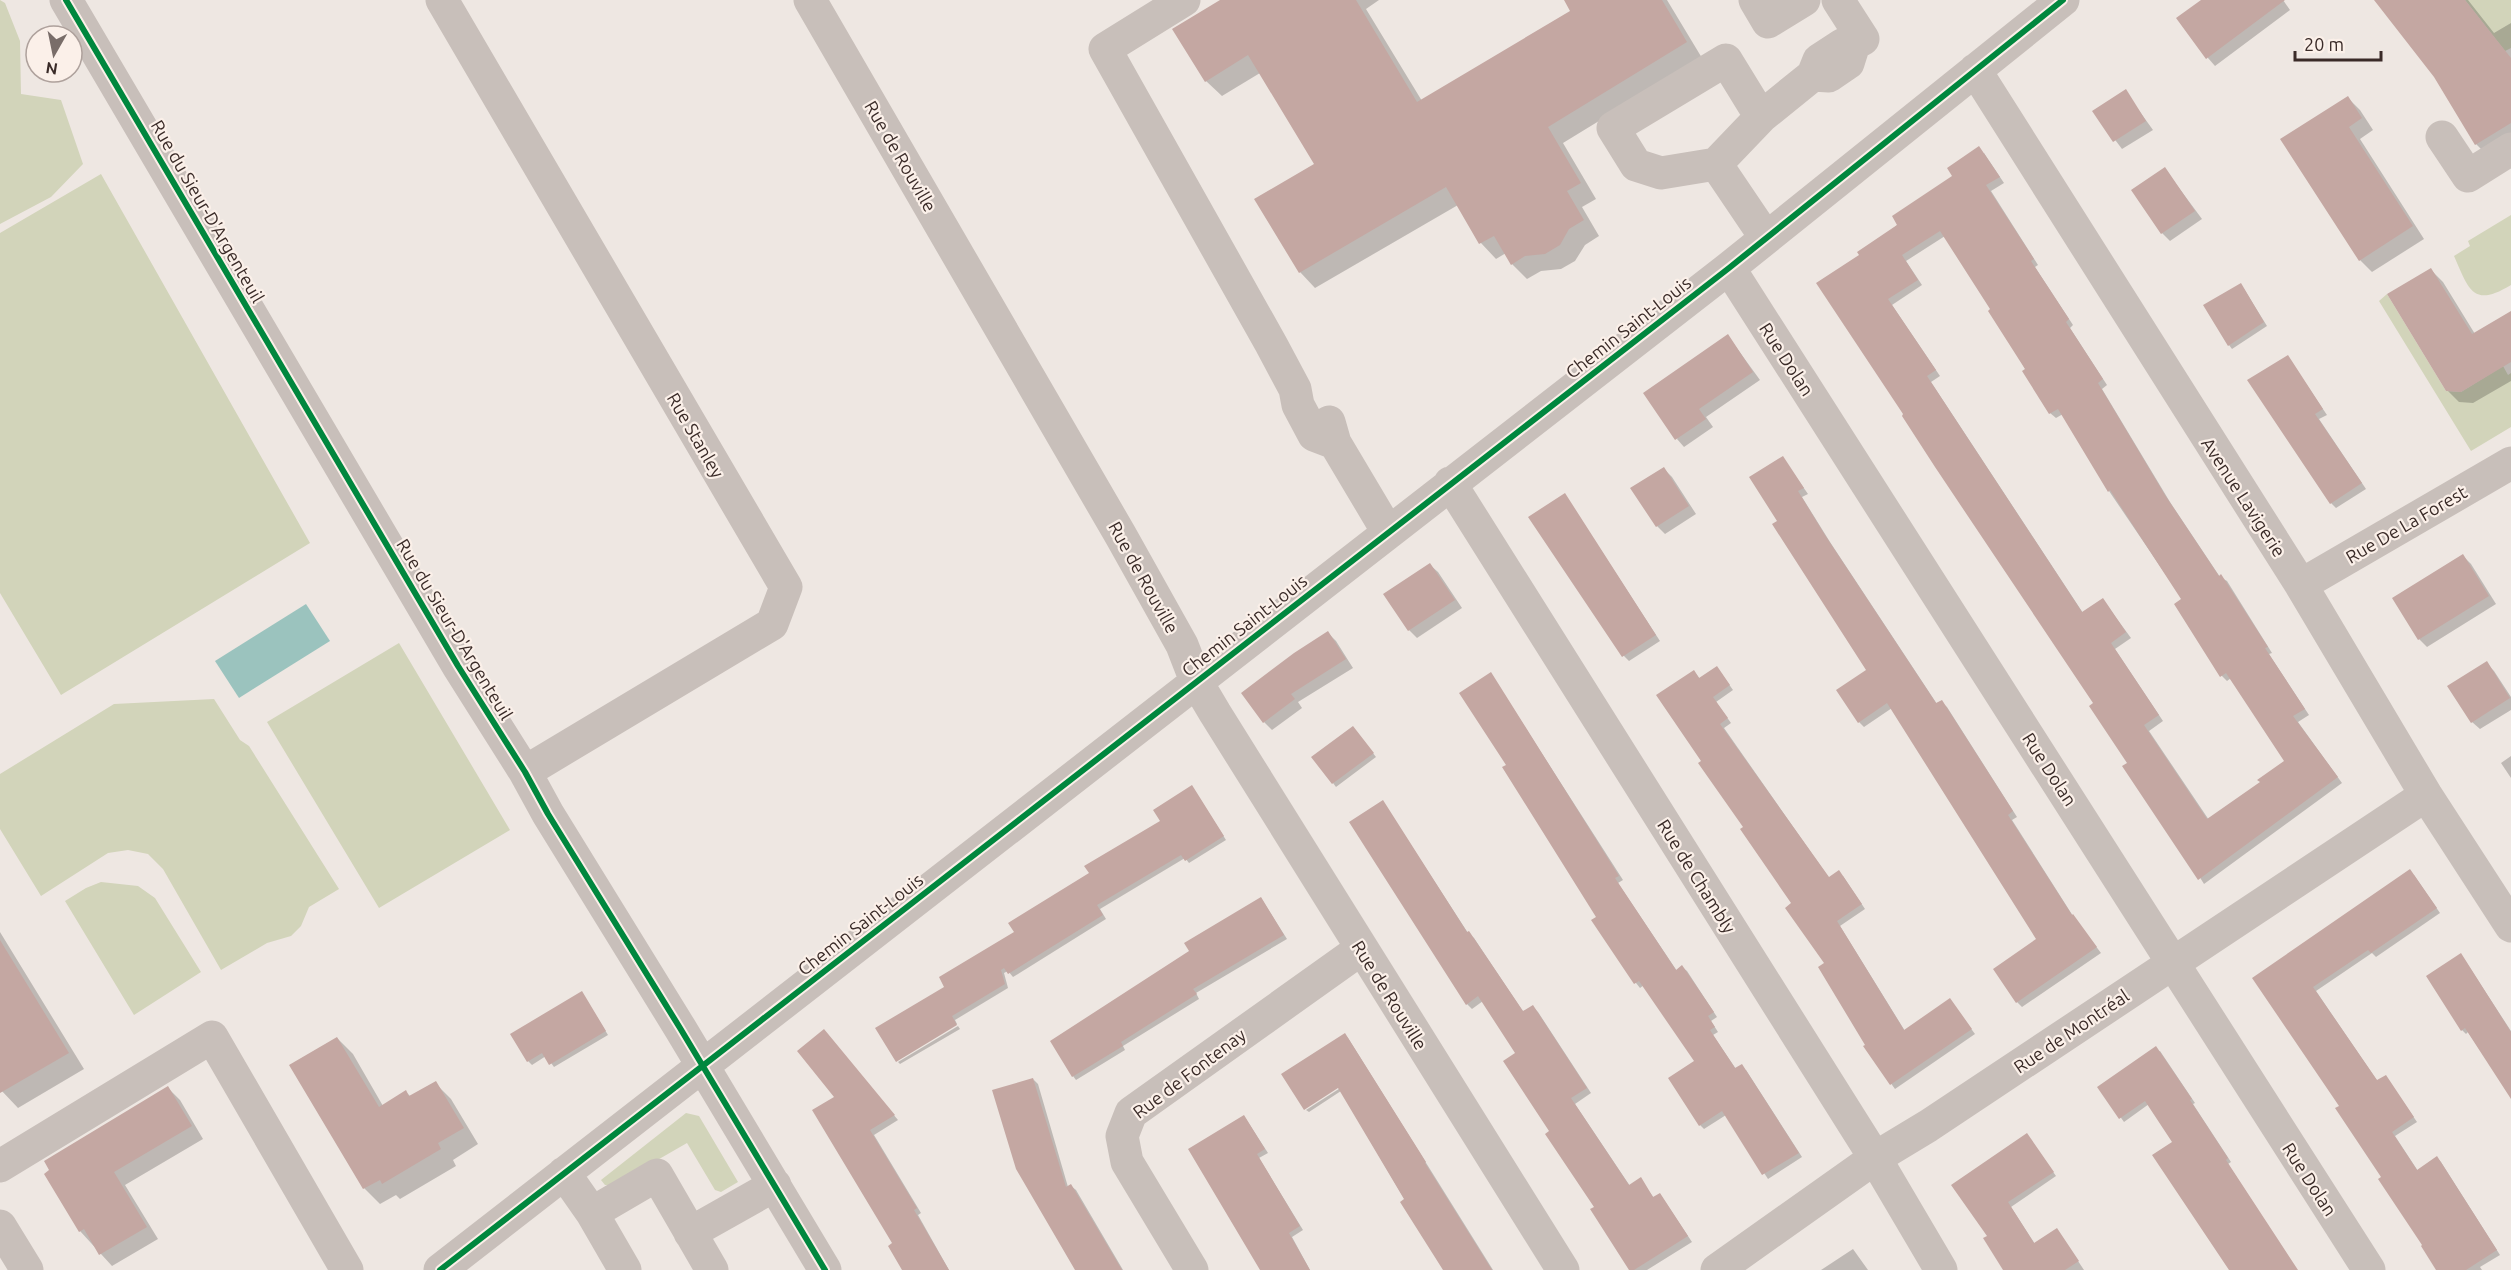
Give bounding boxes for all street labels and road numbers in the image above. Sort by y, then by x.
street label: Rue de Rouville [861,97,941,215]
street label: Rue du Sieur-D'Argenteuil [148,116,269,306]
street label: Chemin Saint-Louis [1562,272,1695,382]
street label: Rue Dolan [1756,319,1818,399]
street label: Rue Stanley [664,389,729,481]
street label: Avenue Lavigerie [2198,434,2290,560]
street label: Rue De La Forest [2342,481,2470,567]
street label: Rue de Rouville [1105,518,1183,636]
street label: Rue du Sieur-D'Argenteuil [393,535,517,723]
street label: Chemin Saint-Louis [1178,570,1311,680]
street label: Rue Dolan [2019,729,2081,809]
street label: Rue de Chambly [1654,816,1740,937]
street label: Chemin Saint-Louis [794,869,927,979]
street label: Rue de Rouville [1348,937,1432,1053]
street label: Rue de Montréal [2010,985,2133,1077]
street label: Rue de Fontenay [1129,1024,1249,1122]
street label: Rue Dolan [2279,1139,2341,1219]

